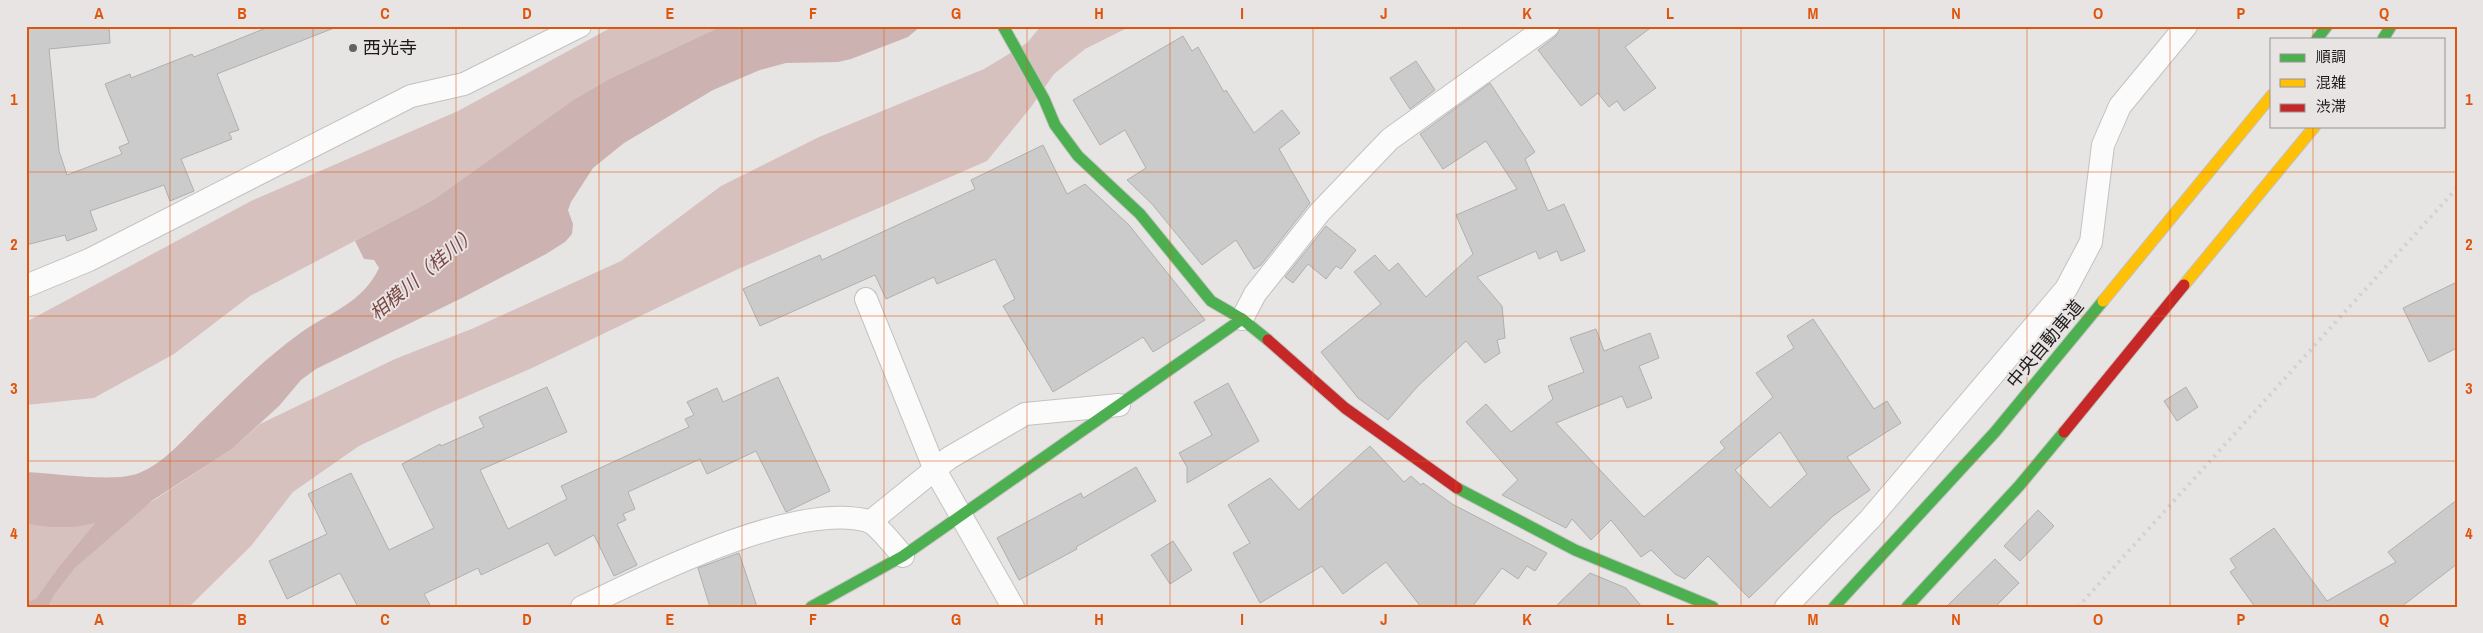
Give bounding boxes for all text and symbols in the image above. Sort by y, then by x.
text: A [94,2,104,24]
text: B [237,2,247,24]
text: C [380,2,390,24]
text: D [522,2,532,24]
text: E [666,2,675,24]
text: F [809,2,817,24]
text: G [951,2,961,24]
text: H [1094,2,1104,24]
text: I [1240,2,1244,24]
text: J [1380,2,1388,24]
text: K [1522,2,1532,24]
text: L [1666,2,1674,24]
text: M [1808,2,1819,24]
text: N [1951,2,1961,24]
text: O [2093,2,2103,24]
text: P [2237,2,2246,24]
text: Q [2379,2,2389,24]
place label: 西光寺 [363,35,417,60]
legend [2270,38,2446,128]
marker: 西光寺 [347,42,359,54]
text: 順調 [2316,46,2346,67]
text: 混雑 [2316,72,2346,93]
text: 1 [10,88,18,110]
text: 1 [2465,88,2473,110]
text: 渋滞 [2316,96,2346,117]
water label: 相模川（桂川） [364,220,482,326]
text: 2 [10,233,18,255]
text: 2 [2465,233,2473,255]
street label: 中央自動車道 [2000,294,2089,393]
text: 3 [10,377,18,399]
text: 3 [2465,377,2473,399]
text: 4 [10,522,18,544]
text: 4 [2465,522,2473,544]
text: A [94,608,104,630]
text: B [237,608,247,630]
text: C [380,608,390,630]
text: D [522,608,532,630]
text: E [666,608,675,630]
text: F [809,608,817,630]
text: G [951,608,961,630]
text: H [1094,608,1104,630]
text: I [1240,608,1244,630]
text: J [1380,608,1388,630]
text: K [1522,608,1532,630]
text: L [1666,608,1674,630]
text: M [1808,608,1819,630]
text: N [1951,608,1961,630]
text: O [2093,608,2103,630]
text: P [2237,608,2246,630]
text: Q [2379,608,2389,630]

